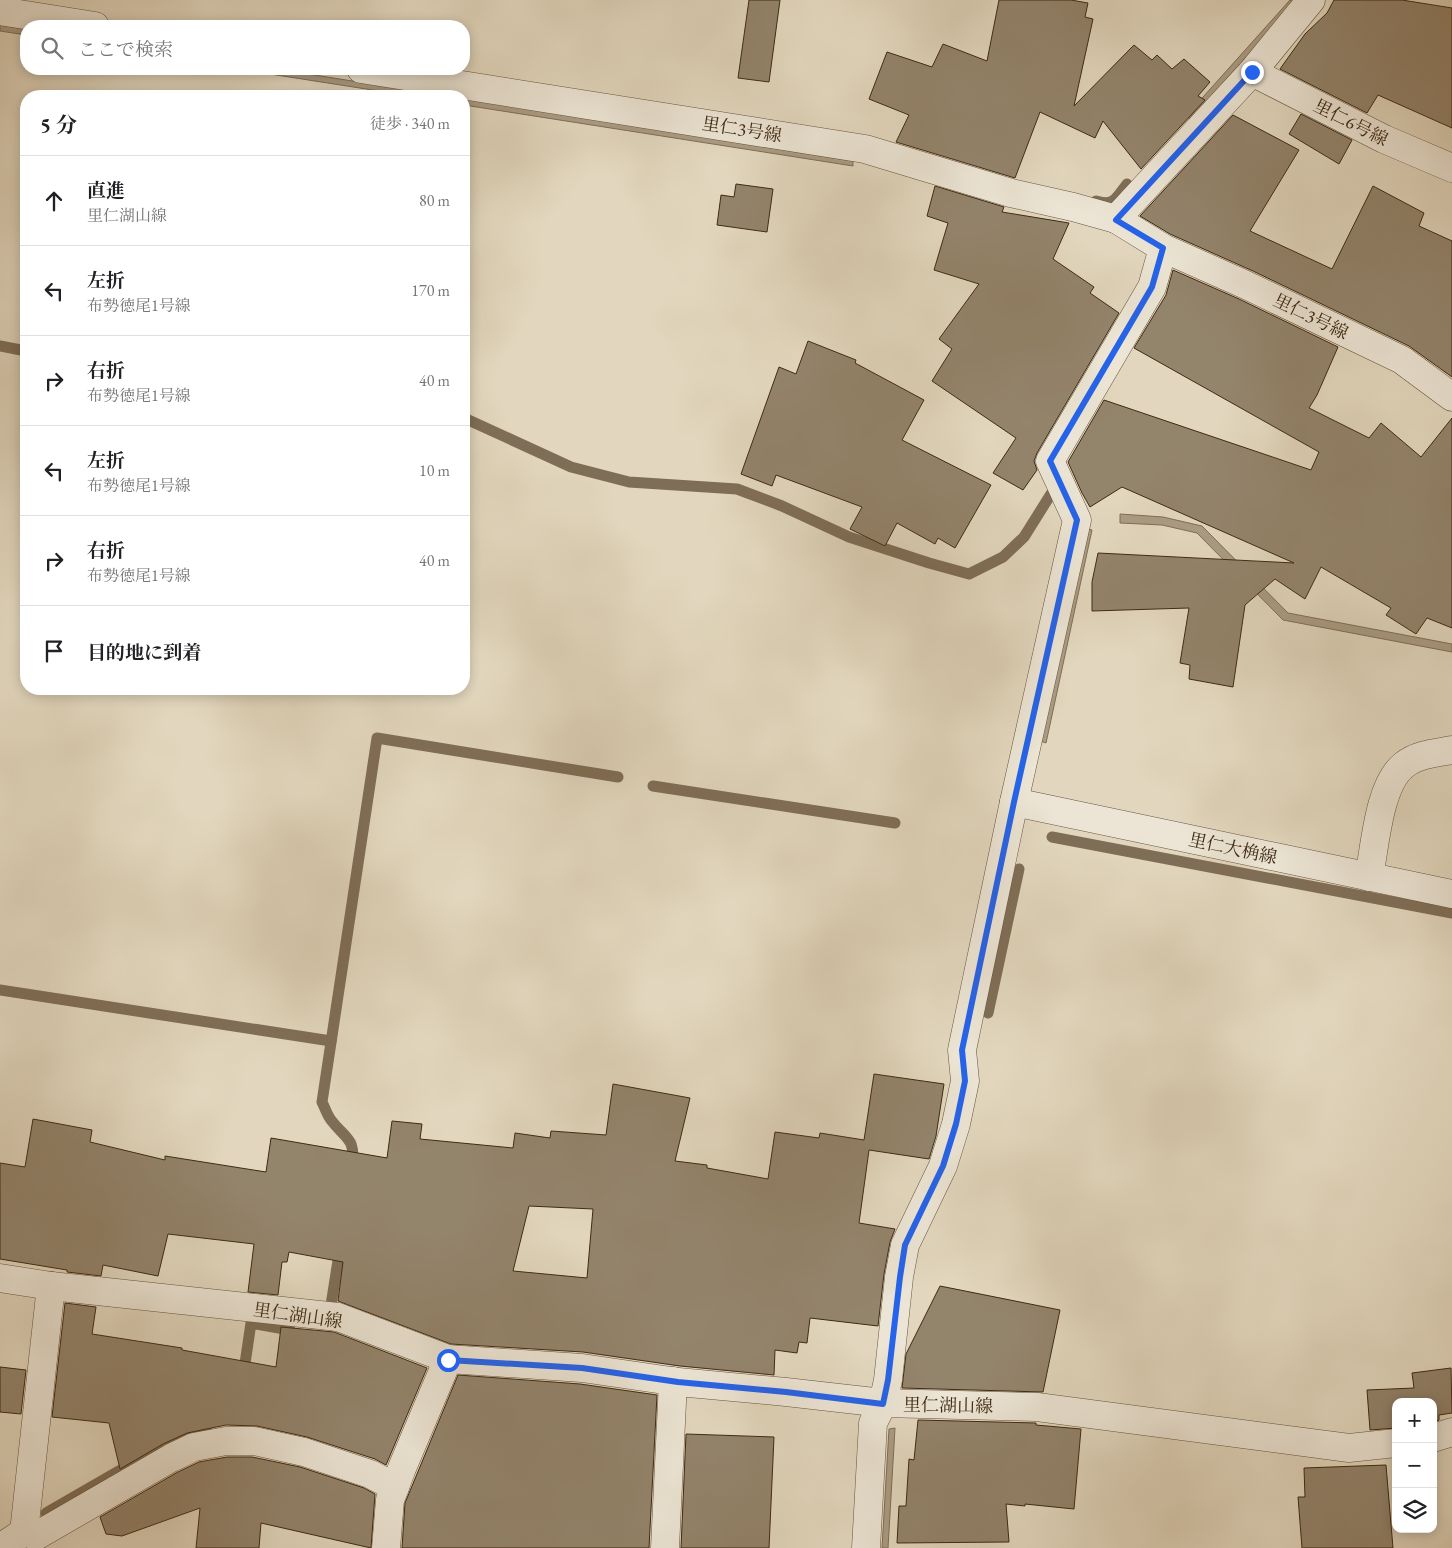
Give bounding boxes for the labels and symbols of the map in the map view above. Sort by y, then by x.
route end [1241,61,1264,84]
street label: 里仁6号線 [1310,93,1392,151]
street label: 里仁3号線 [700,111,784,147]
street label: 里仁3号線 [1270,288,1352,344]
street label: 里仁大桷線 [1187,827,1279,869]
street label: 里仁湖山線 [252,1297,344,1333]
route start [437,1349,460,1372]
street label: 里仁湖山線 [903,1393,993,1417]

